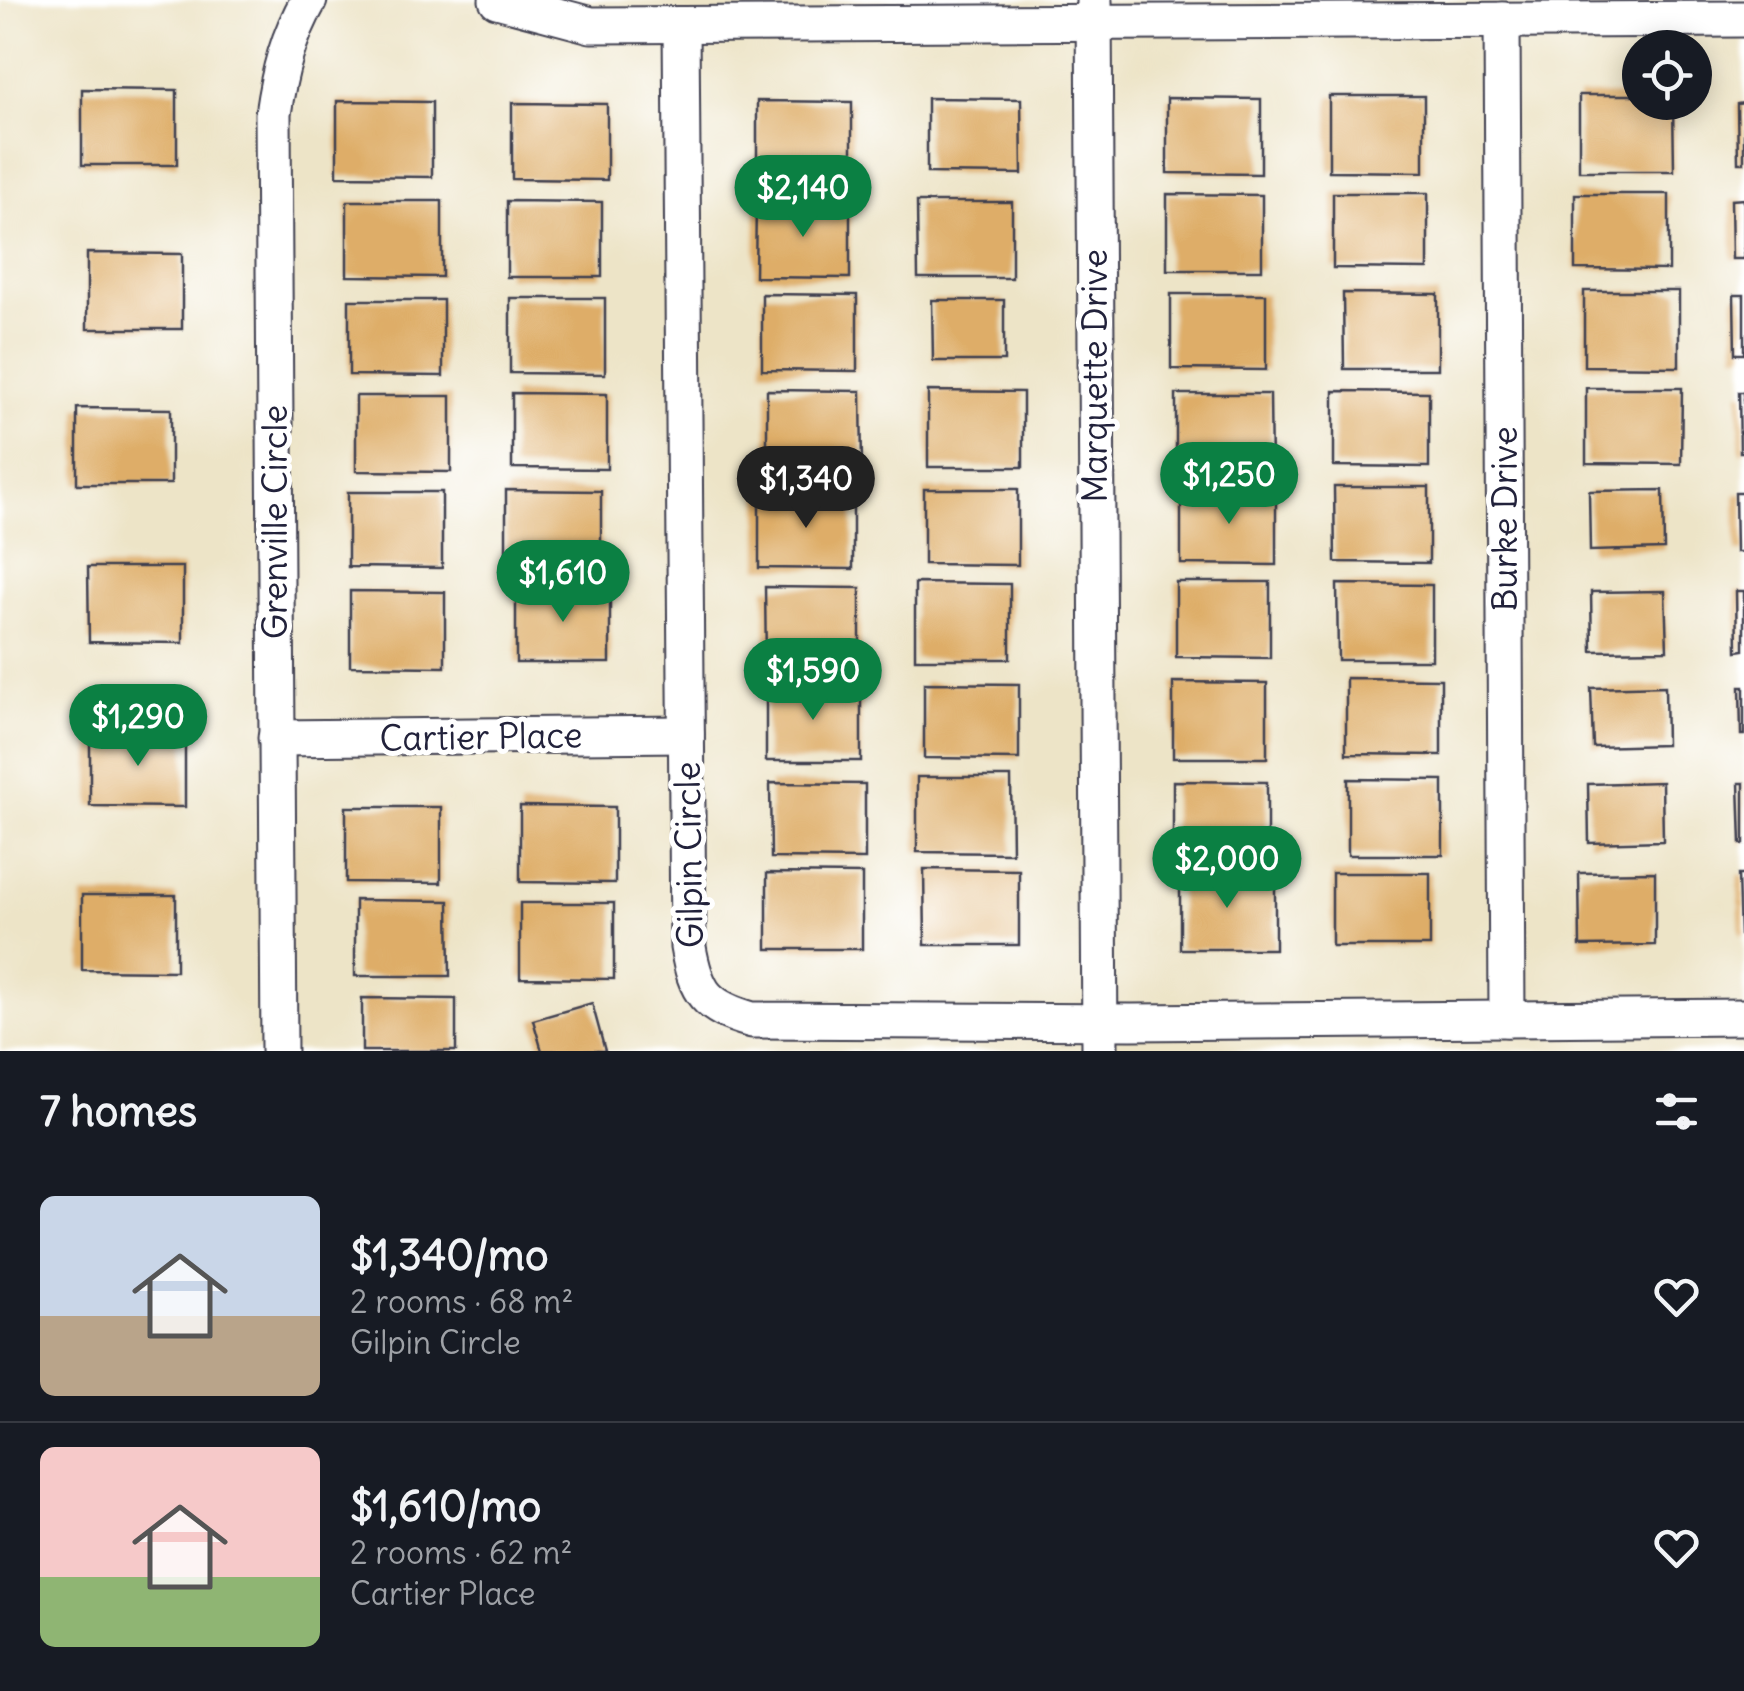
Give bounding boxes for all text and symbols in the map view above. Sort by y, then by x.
map controls [1622,30,1712,120]
button: locate [1622,30,1712,120]
pin: $2,140 [722,155,884,240]
text: $2,140 [757,167,849,208]
street label: Marquette Drive [1072,249,1116,503]
street label: Grenville Circle [252,405,296,639]
street label: Burke Drive [1482,426,1526,612]
pin: $1,250 [1148,442,1310,527]
pin: $1,340 [725,446,887,531]
text: $1,250 [1182,454,1276,495]
text: $1,340 [759,458,853,499]
pin: $1,610 [482,540,644,625]
text: $1,610 [519,552,607,593]
pin: $1,590 [732,638,894,723]
text: $1,590 [766,650,860,691]
pin: $1,290 [57,684,219,769]
text: $1,290 [91,696,185,737]
street label: Cartier Place [379,712,583,760]
street label: Gilpin Circle [664,761,712,949]
pin: $2,000 [1146,826,1308,911]
text: $2,000 [1174,838,1280,879]
icon: filters [1649,1084,1704,1139]
text: 7 homes [40,1085,197,1137]
text: $1,340/mo [350,1229,549,1281]
icon: home [120,1236,240,1356]
icon: heart [1649,1269,1704,1324]
text: 2 rooms · 68 m² [350,1281,573,1322]
text: Gilpin Circle [350,1322,521,1363]
text: $1,610/mo [350,1480,541,1532]
icon: home [120,1487,240,1607]
icon: heart [1649,1520,1704,1575]
text: 2 rooms · 62 m² [350,1532,573,1573]
text: Cartier Place [350,1573,535,1614]

